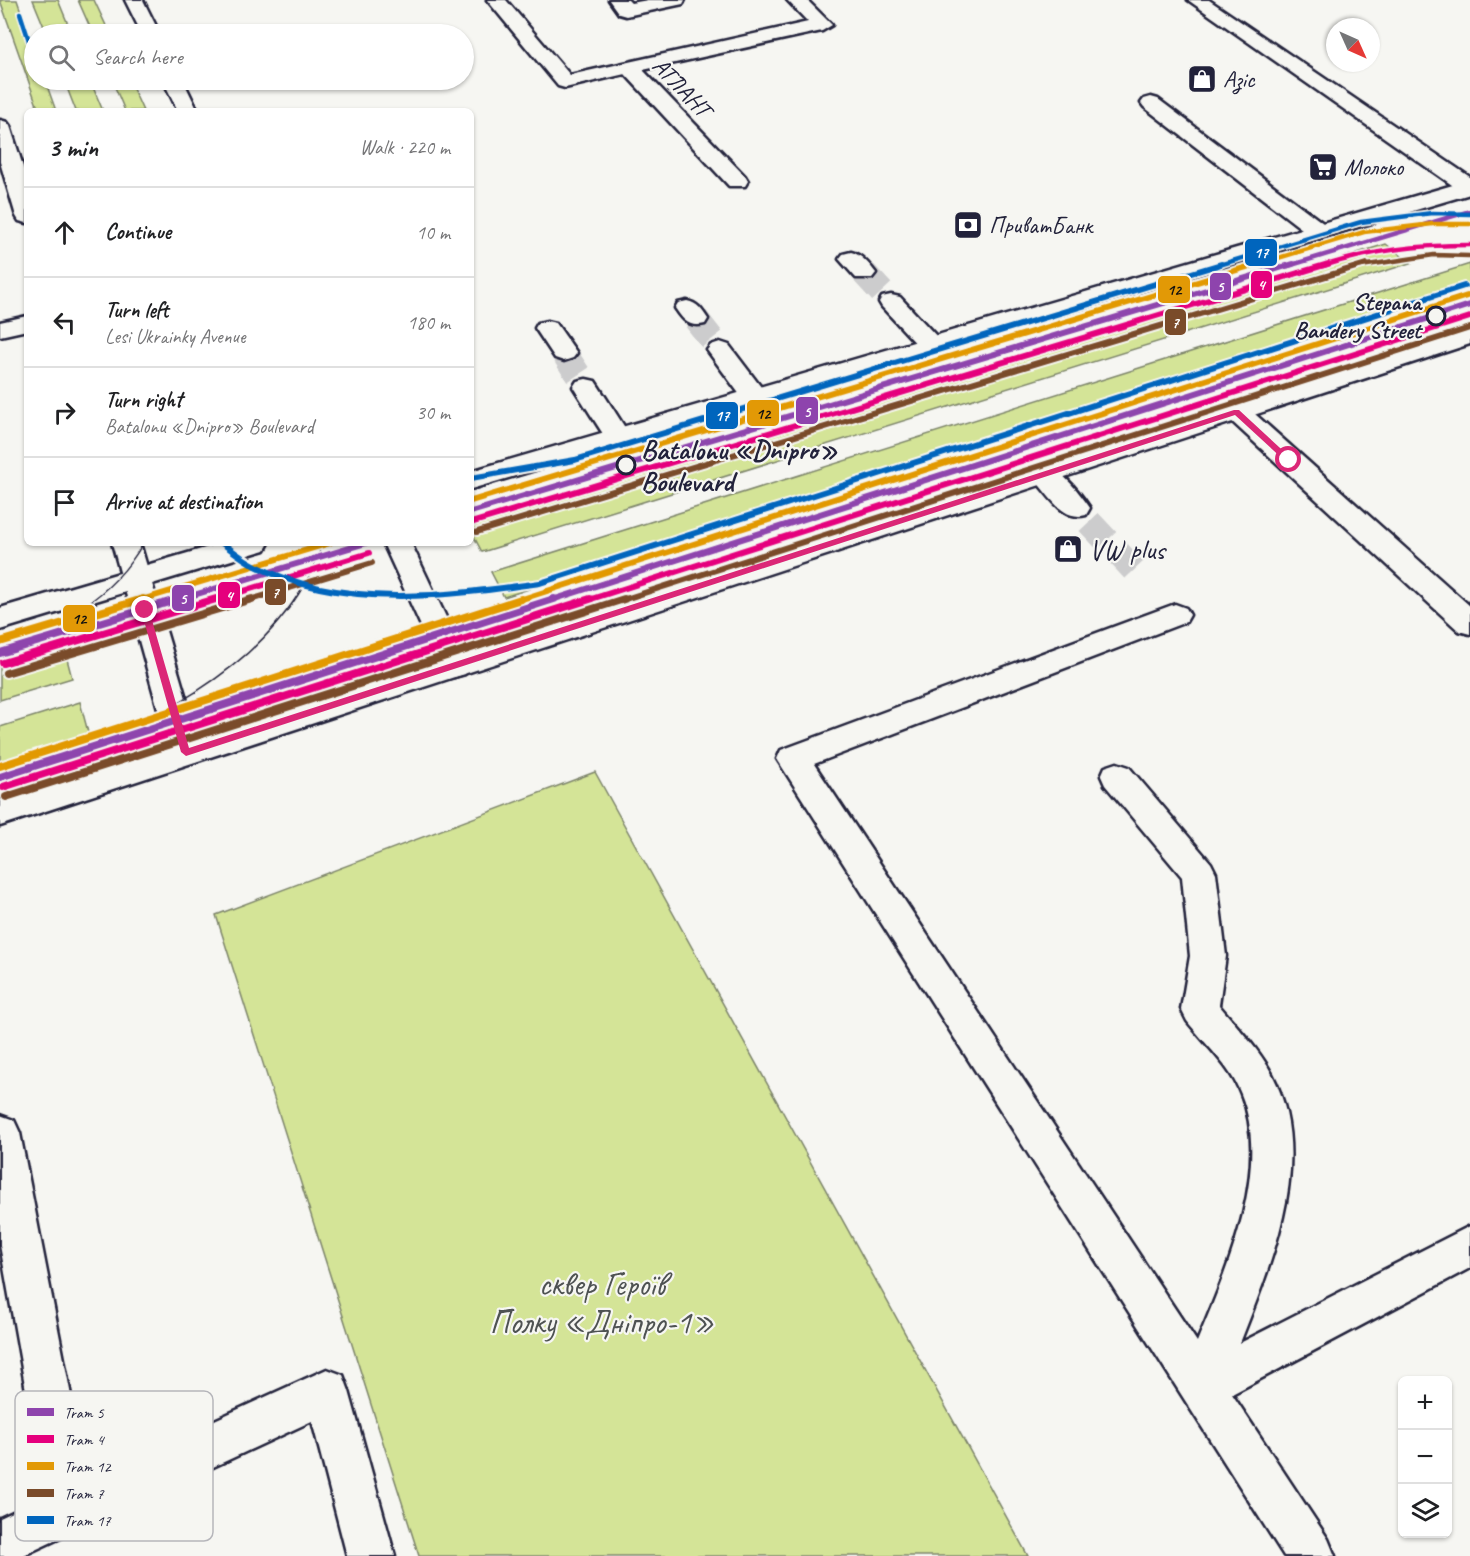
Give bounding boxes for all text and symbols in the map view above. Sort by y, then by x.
north arrow [1326,18,1380,72]
search box [24,24,474,90]
icon: search [45,41,78,74]
text: Search here [93,43,183,71]
street label: АТЛАНТ [646,51,721,127]
shop icon: Азіс [1186,63,1218,95]
place label: Азіс [1223,64,1256,95]
text: 3 min [48,131,98,164]
text: Walk · 220 m [360,135,450,160]
supermarket icon: Молоко [1307,151,1339,183]
place label: Молоко [1344,152,1405,182]
bank icon: ПриватБанк [952,209,984,241]
place label: ПриватБанк [989,210,1095,240]
icon: ahead [48,216,81,249]
text: Continue [105,218,171,246]
text: 10 m [416,220,450,245]
line badge: 17 [1244,238,1278,267]
text: 17 [1254,243,1270,263]
line badge: 4 [1250,270,1273,299]
line badge: 5 [1209,272,1232,301]
line badge: 12 [1157,275,1191,304]
text: 4 [1257,275,1266,295]
text: 5 [1217,277,1226,297]
text: 12 [1167,280,1183,300]
place label: Stepana Bandery Street [1294,287,1424,345]
text: Turn left [105,296,169,324]
icon: left [48,306,81,339]
marker: Stepana Bandery Street [1426,306,1446,326]
line badge: 7 [1164,308,1187,336]
text: 180 m [407,310,450,335]
text: 7 [1171,313,1180,333]
text: Lesi Ukrainky Avenue [105,324,245,349]
text: Turn right [105,386,182,414]
icon: right [48,396,81,429]
line badge: 5 [795,396,819,425]
line badge: 12 [746,399,780,427]
text: 30 m [416,400,450,425]
line badge: 17 [705,401,739,430]
text: 5 [804,402,813,422]
text: 12 [756,404,772,424]
text: 17 [715,406,731,426]
text: Batalonu «Dnipro» Boulevard [105,414,314,439]
place label: Batalonu «Dnipro» Boulevard [641,432,838,499]
route start [1275,446,1301,472]
marker: Batalonu «Dnipro» Boulevard [616,455,636,475]
icon: arrive [48,486,81,519]
text: Arrive at destination [105,488,262,516]
place label: VW plus [1089,532,1167,567]
shop icon: VW plus [1052,533,1084,565]
line badge: 7 [264,578,287,606]
line badge: 4 [217,581,241,609]
text: 7 [271,583,280,603]
line badge: 5 [171,584,195,612]
text: 4 [225,586,234,606]
text: 5 [180,589,189,609]
route end [131,596,157,622]
line badge: 12 [62,604,96,633]
text: 12 [72,609,88,629]
park label: сквер Героїв Полку «Дніпро-1» [490,1263,714,1343]
map controls [1398,1376,1452,1538]
button: + [1398,1376,1452,1430]
legend [15,1391,213,1541]
text: Tram 5 [64,1403,104,1423]
text: Tram 4 [64,1430,105,1450]
button: − [1398,1430,1452,1484]
text: Tram 12 [64,1457,113,1477]
text: Tram 7 [64,1484,104,1504]
button: layers [1398,1484,1452,1538]
text: Tram 17 [64,1511,112,1531]

